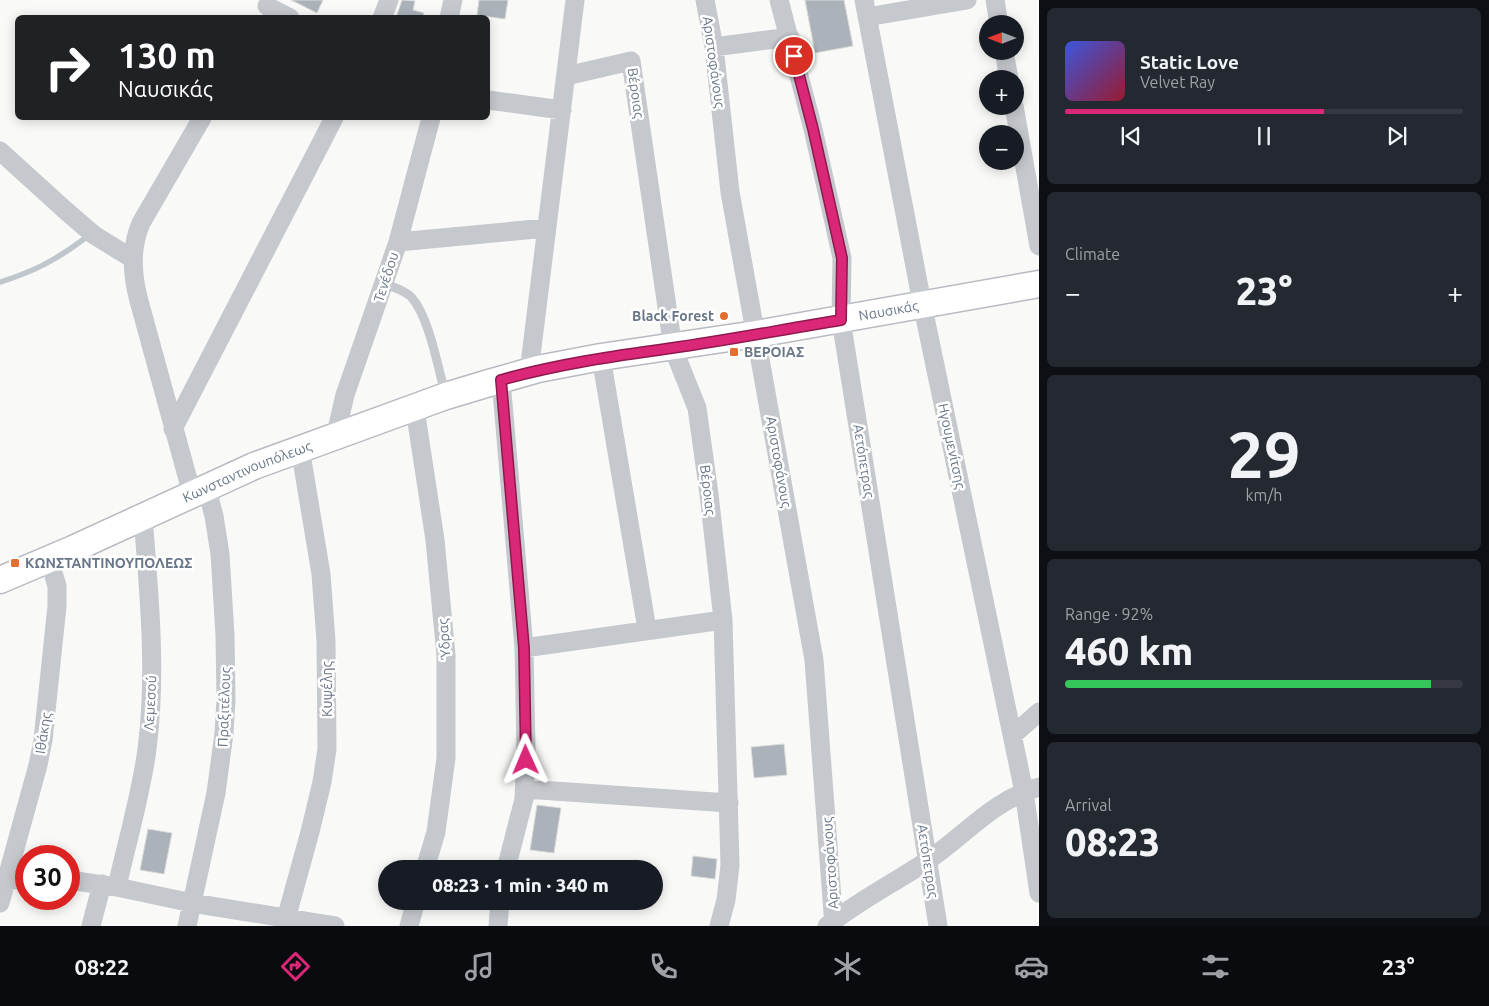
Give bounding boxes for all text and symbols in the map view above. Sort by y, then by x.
street label: Αριστοφάνους [700,15,728,109]
north arrow [979,15,1024,60]
map controls [979,15,1024,170]
icon: right [35,35,100,100]
text: 130 m [118,35,216,75]
pin [773,35,815,77]
icon: arrive [780,42,808,70]
text: Static Love [1140,51,1239,73]
street label: Βέροιας [625,67,648,120]
button: + [979,70,1024,115]
text: Velvet Ray [1140,73,1215,91]
text: Ναυσικάς [118,76,213,101]
icon: previous [1117,122,1145,150]
icon: pause [1250,122,1278,150]
icon: next [1383,122,1411,150]
button: − [979,125,1024,170]
text: Climate [1065,245,1120,263]
street label: Τενέδου [370,250,402,304]
text: 23° [1236,270,1292,312]
text: − [1065,277,1081,308]
text: + [1447,277,1463,308]
street label: Ναυσικάς [857,297,920,324]
place label: Black Forest [632,308,714,324]
marker: Black Forest [718,310,730,322]
place label: ΒΕΡΟΙΑΣ [744,344,804,360]
marker: ΒΕΡΟΙΑΣ [728,346,740,358]
street label: Ηγουμενίτσης [935,402,969,491]
street label: Αριστοφάνους [763,415,795,510]
text: 29 [1227,417,1301,490]
street label: Αετόπετρας [850,423,878,500]
street label: Κωνσταντινουπόλεως [180,437,314,506]
street label: Βέροιας [697,464,719,517]
text: km/h [1246,486,1282,504]
place label: ΚΩΝΣΤΑΝΤΙΝΟΥΠΟΛΕΩΣ [25,555,192,571]
marker: ΚΩΝΣΤΑΝΤΙΝΟΥΠΟΛΕΩΣ [9,557,21,569]
text: Range · 92% [1065,605,1153,623]
street label: Ύδρας [435,617,453,661]
text: 460 km [1065,630,1193,672]
street label: Κυψέλης [319,660,335,717]
street label: Πραξιτέλους [215,666,233,747]
street label: Λεμεσού [141,675,159,731]
street label: Ιθάκης [32,710,54,755]
position arrow [499,733,551,785]
text: Arrival [1065,796,1112,814]
street label: Αριστοφάνους [819,816,841,910]
text: 08:23 [1065,821,1160,863]
street label: Αετόπετρας [914,823,942,900]
speed limit sign: 30 [15,845,80,910]
text: 08:23 · 1 min · 340 m [432,874,609,896]
icon: directions [278,949,313,984]
icon: music [462,949,497,984]
icon: phone [646,949,681,984]
icon: climate [830,949,865,984]
icon: car [1014,949,1049,984]
icon: filters [1198,949,1233,984]
text: 08:22 [74,954,130,979]
text: 23° [1382,954,1414,979]

